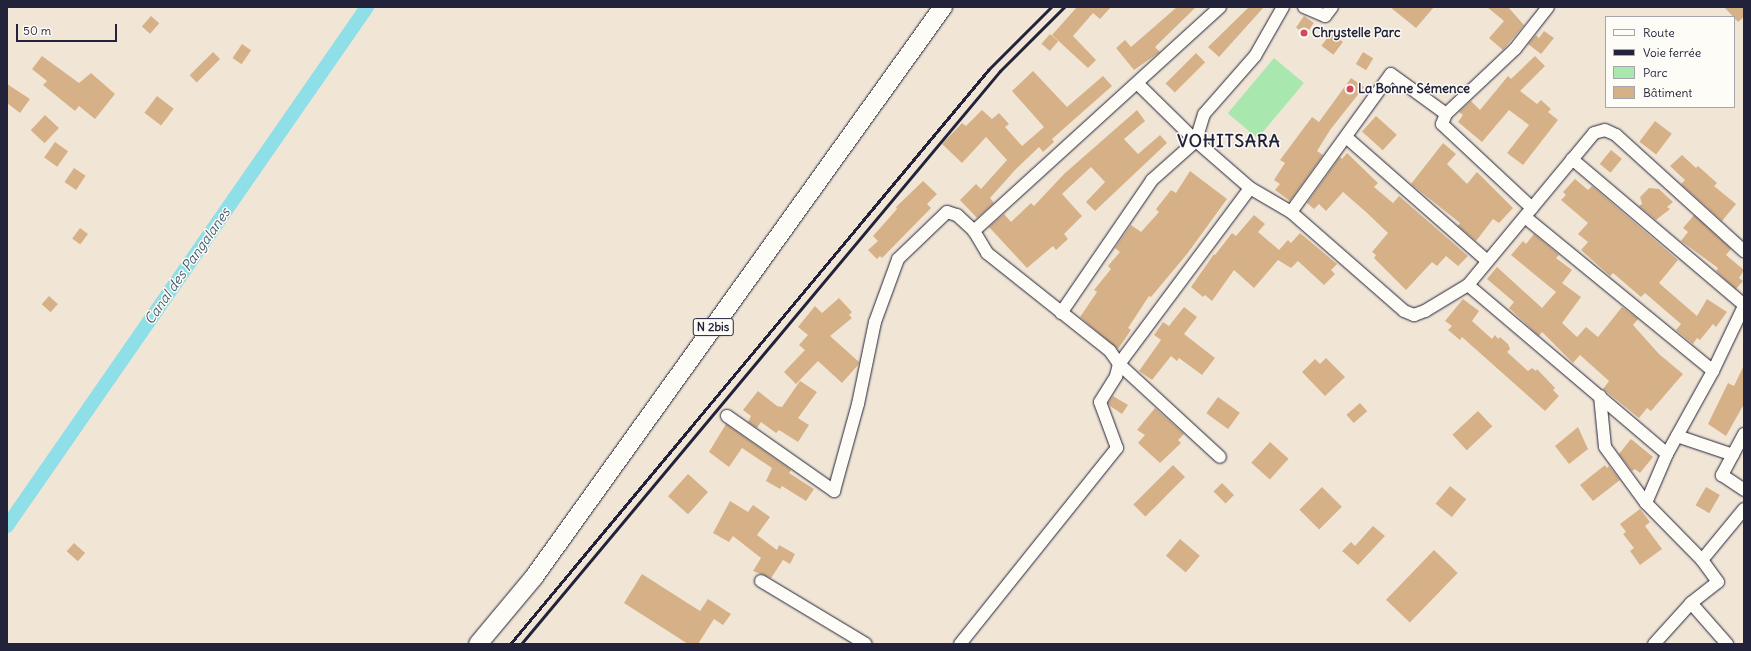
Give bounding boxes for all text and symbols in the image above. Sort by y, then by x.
scale bar [18,16,119,42]
legend [1605,16,1735,108]
text: 50 m [23,23,51,38]
place label: Chrystelle Parc [1312,25,1401,41]
text: Route [1643,25,1675,40]
marker: Chrystelle Parc [1299,28,1309,38]
text: Voie ferrée [1643,45,1701,60]
text: Parc [1643,65,1668,80]
place label: La Bonne Sémence [1358,81,1470,97]
marker: La Bonne Sémence [1345,84,1355,94]
text: Bâtiment [1643,85,1692,100]
district label: VOHITSARA [1177,132,1281,152]
water label: Canal des Pangalanes [140,205,234,327]
road number: N 2bis [692,317,734,337]

